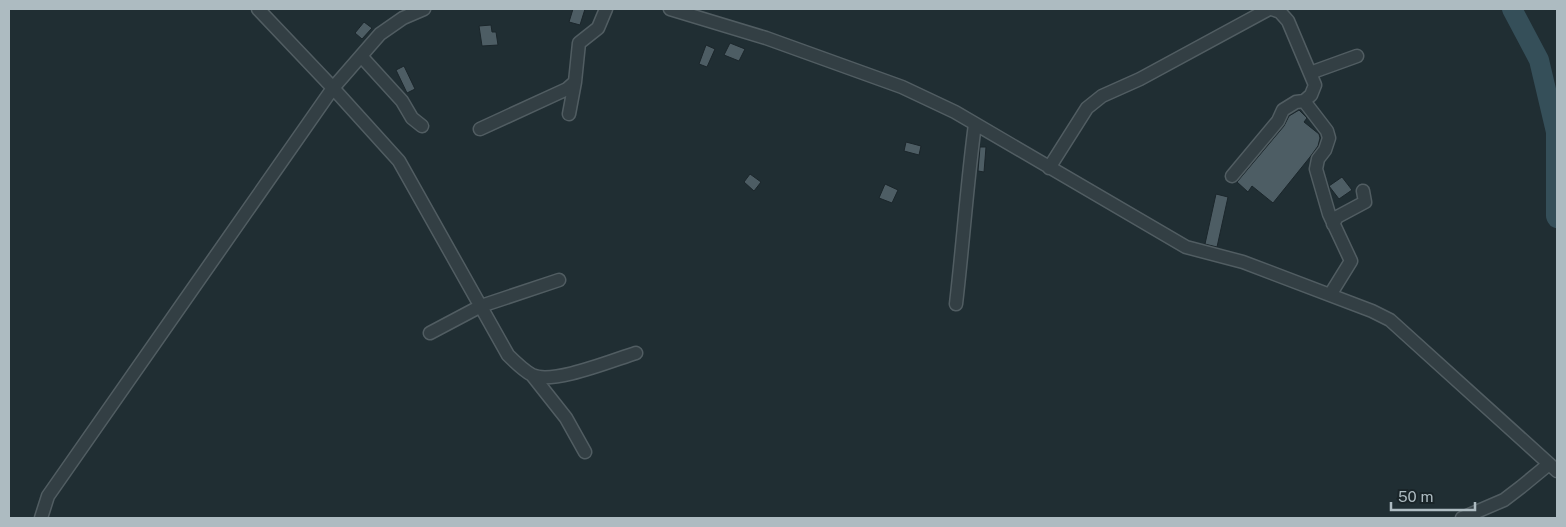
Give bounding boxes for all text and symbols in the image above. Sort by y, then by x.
scale bar [1391,480,1475,512]
text: 50 m [1398,488,1433,505]

